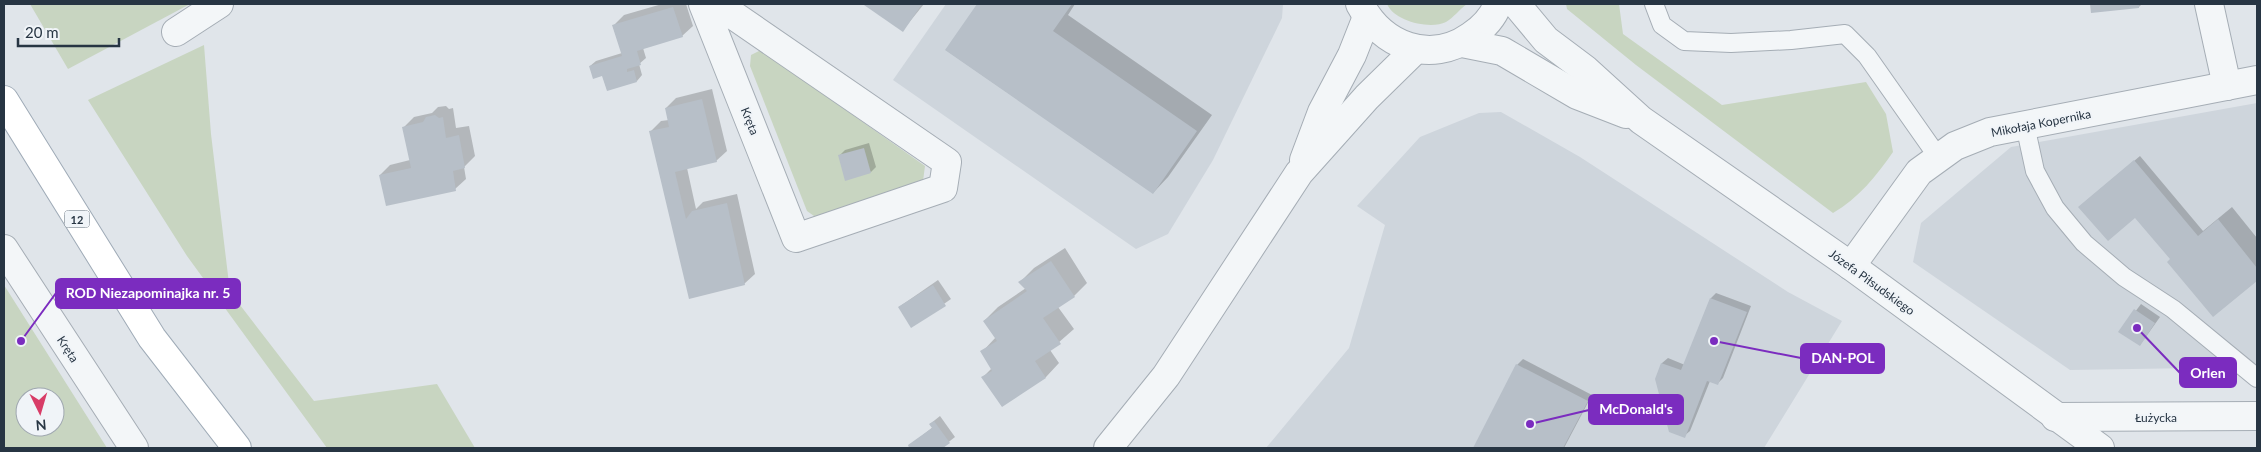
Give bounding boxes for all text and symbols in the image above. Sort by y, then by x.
scale bar [18,15,119,47]
text: 20 m [25,23,59,41]
street label: Kręta [738,105,762,137]
street label: Mikołaja Kopernika [1990,106,2092,140]
road number: 12 [64,210,90,228]
street label: Józefa Piłsudskiego [1826,246,1918,318]
callout: ROD Niezapominajka nr. 5 [56,279,240,308]
text: ROD Niezapominajka nr. 5 [66,284,230,301]
street label: Kręta [54,333,82,365]
callout: DAN-POL [1801,344,1884,373]
text: DAN-POL [1811,349,1875,366]
callout: Orlen [2180,358,2236,387]
text: Orlen [2190,364,2226,381]
north arrow [15,387,65,437]
callout: McDonald's [1589,395,1683,424]
text: McDonald's [1599,400,1673,417]
street label: Łużycka [2135,410,2177,425]
text: N [35,417,47,434]

